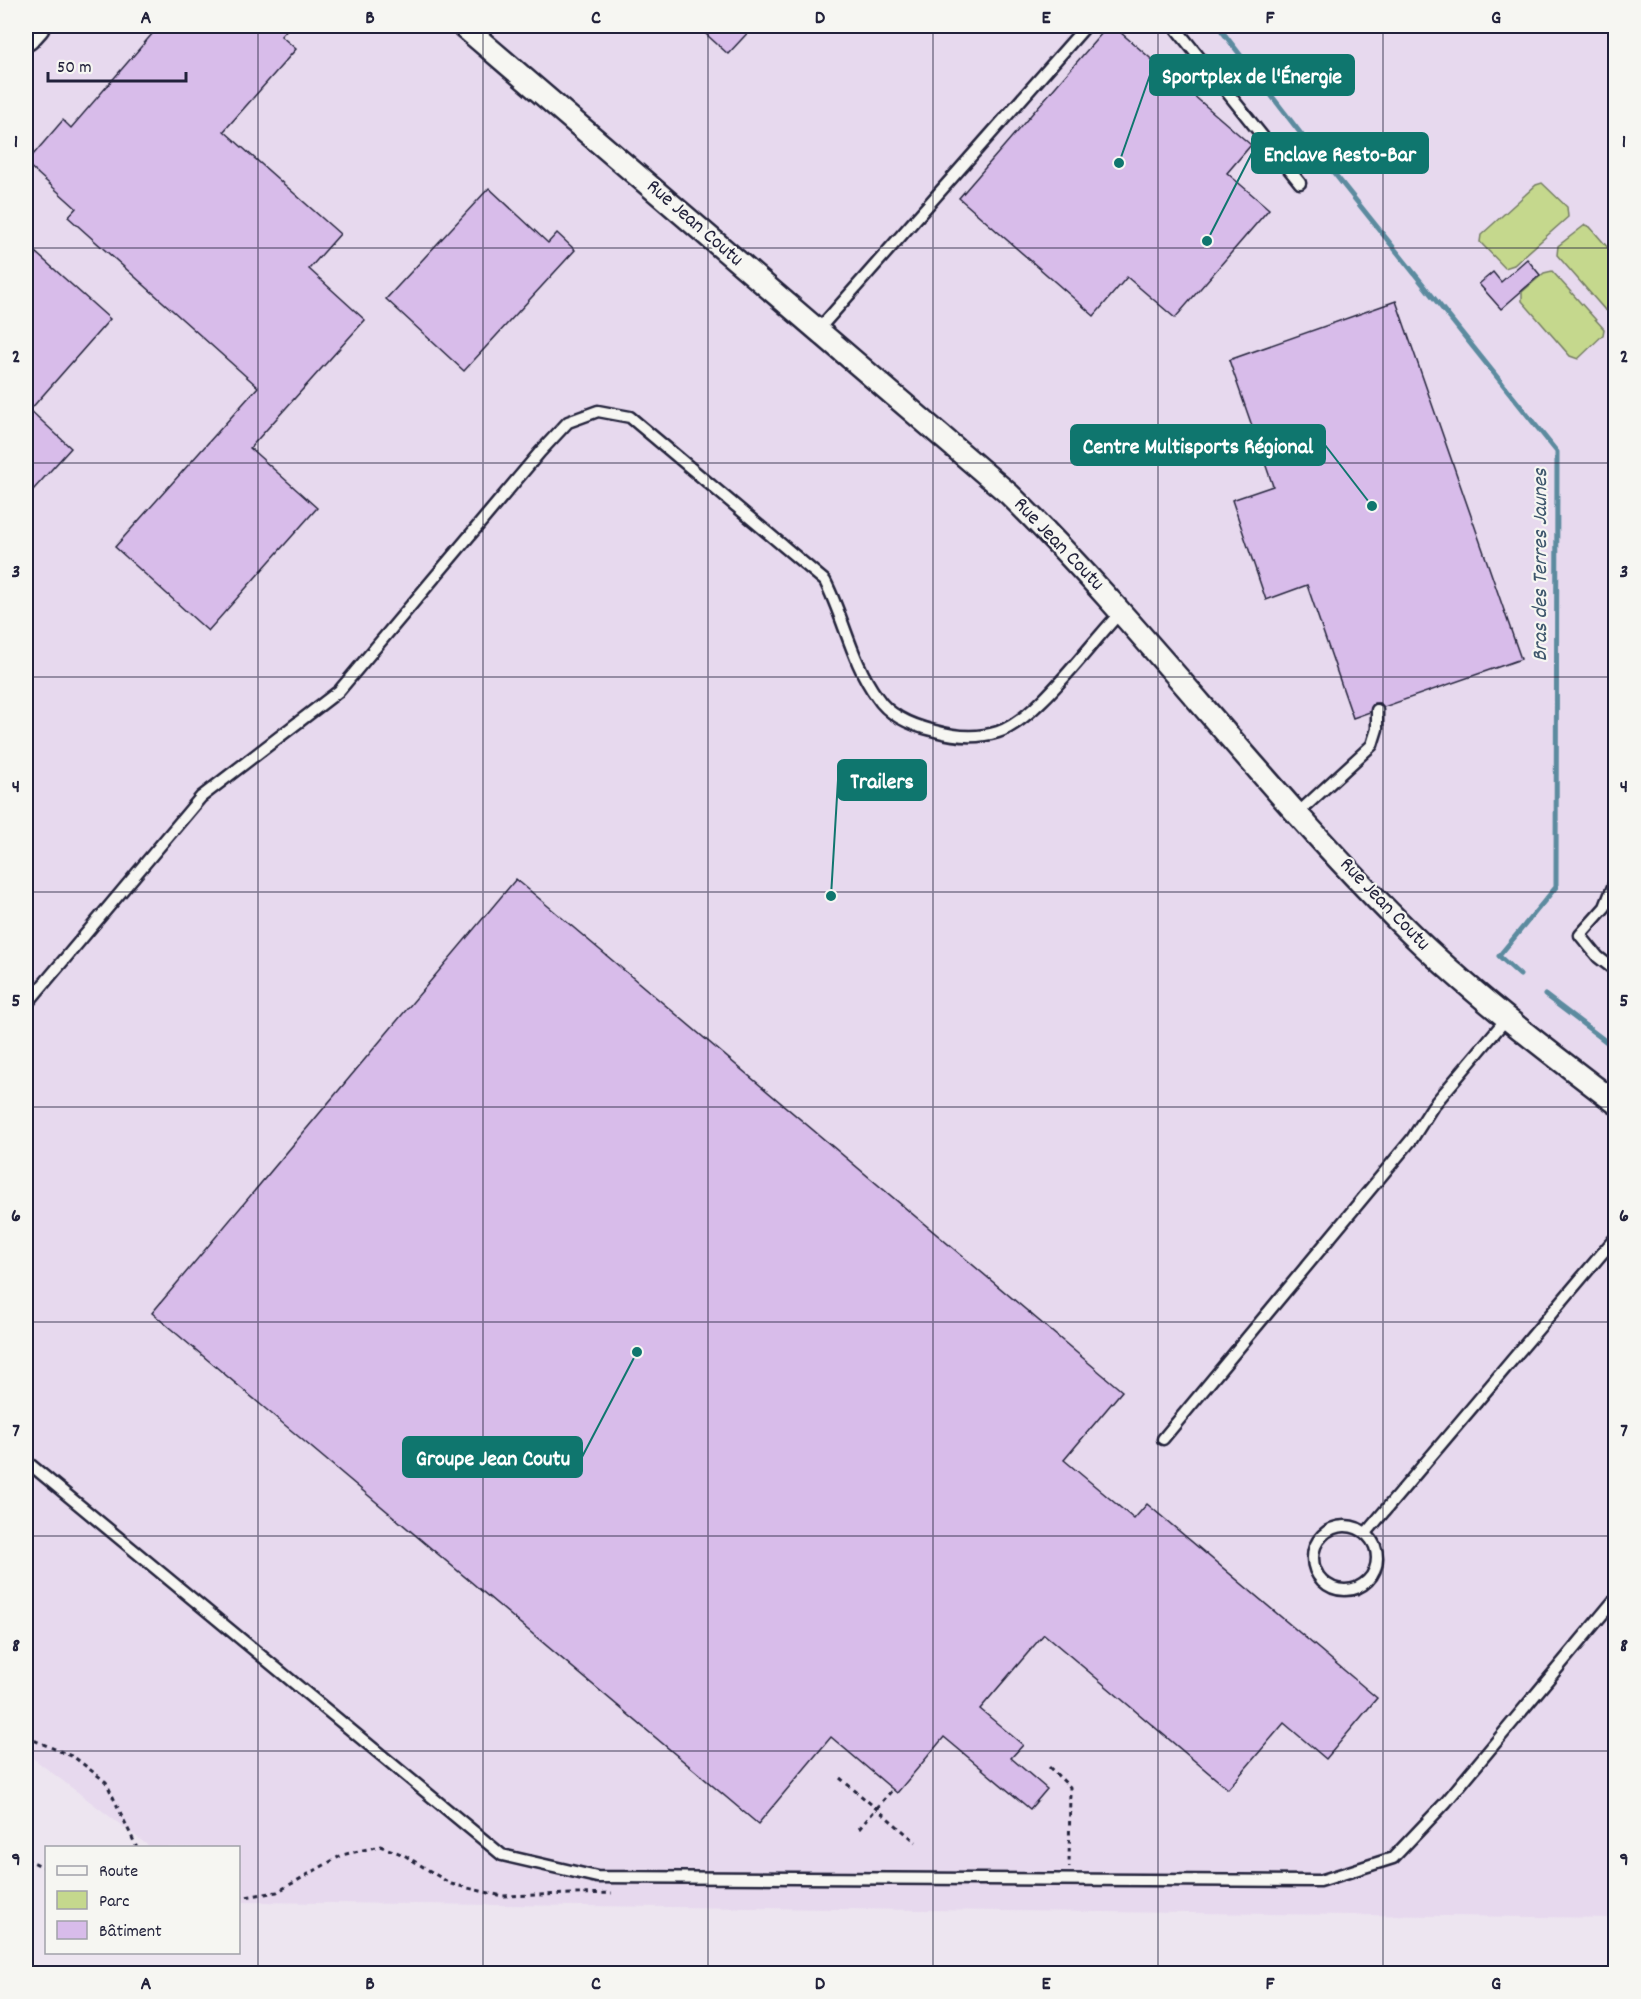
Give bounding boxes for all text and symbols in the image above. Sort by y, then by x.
text: A [141,5,152,33]
text: B [365,5,375,33]
text: C [591,5,601,33]
text: D [815,5,826,33]
text: E [1041,5,1051,33]
text: F [1266,5,1276,33]
text: G [1491,5,1501,33]
scale bar [48,45,186,83]
callout: Sportplex de l'Énergie [1150,55,1354,95]
text: 50 m [57,56,92,81]
text: Sportplex de l'Énergie [1162,63,1342,94]
text: 1 [14,129,18,157]
text: 1 [1622,129,1626,157]
callout: Enclave Resto-Bar [1252,133,1428,173]
text: Enclave Resto-Bar [1264,141,1417,172]
street label: Rue Jean Coutu [639,173,749,275]
text: 2 [12,344,20,372]
text: 2 [1620,344,1628,372]
callout: Centre Multisports Régional [1071,425,1325,465]
text: Centre Multisports Régional [1083,433,1314,464]
water label: Bras des Terres Jaunes [1526,468,1557,662]
street label: Rue Jean Coutu [1005,491,1111,599]
text: 3 [12,559,20,587]
text: 3 [1620,559,1628,587]
callout: Trailers [838,760,926,800]
text: Trailers [850,768,914,799]
text: 4 [12,774,20,802]
text: 4 [1620,774,1628,802]
street label: Rue Jean Coutu [1331,851,1437,959]
text: 5 [11,988,21,1016]
text: 5 [1619,988,1629,1016]
text: 6 [11,1203,21,1231]
text: 6 [1619,1203,1629,1231]
text: 7 [12,1418,20,1446]
text: 7 [1620,1418,1628,1446]
callout: Groupe Jean Coutu [403,1437,582,1477]
text: Groupe Jean Coutu [416,1445,570,1476]
text: 8 [12,1633,20,1661]
text: 8 [1620,1633,1628,1661]
legend [45,1846,240,1954]
text: 9 [11,1847,21,1875]
text: 9 [1619,1847,1629,1875]
text: Route [99,1860,138,1885]
text: Parc [99,1890,130,1915]
text: Bâtiment [99,1920,162,1945]
text: A [141,1971,152,1999]
text: B [365,1971,375,1999]
text: C [591,1971,601,1999]
text: D [815,1971,826,1999]
text: E [1041,1971,1051,1999]
text: F [1266,1971,1276,1999]
text: G [1491,1971,1501,1999]

